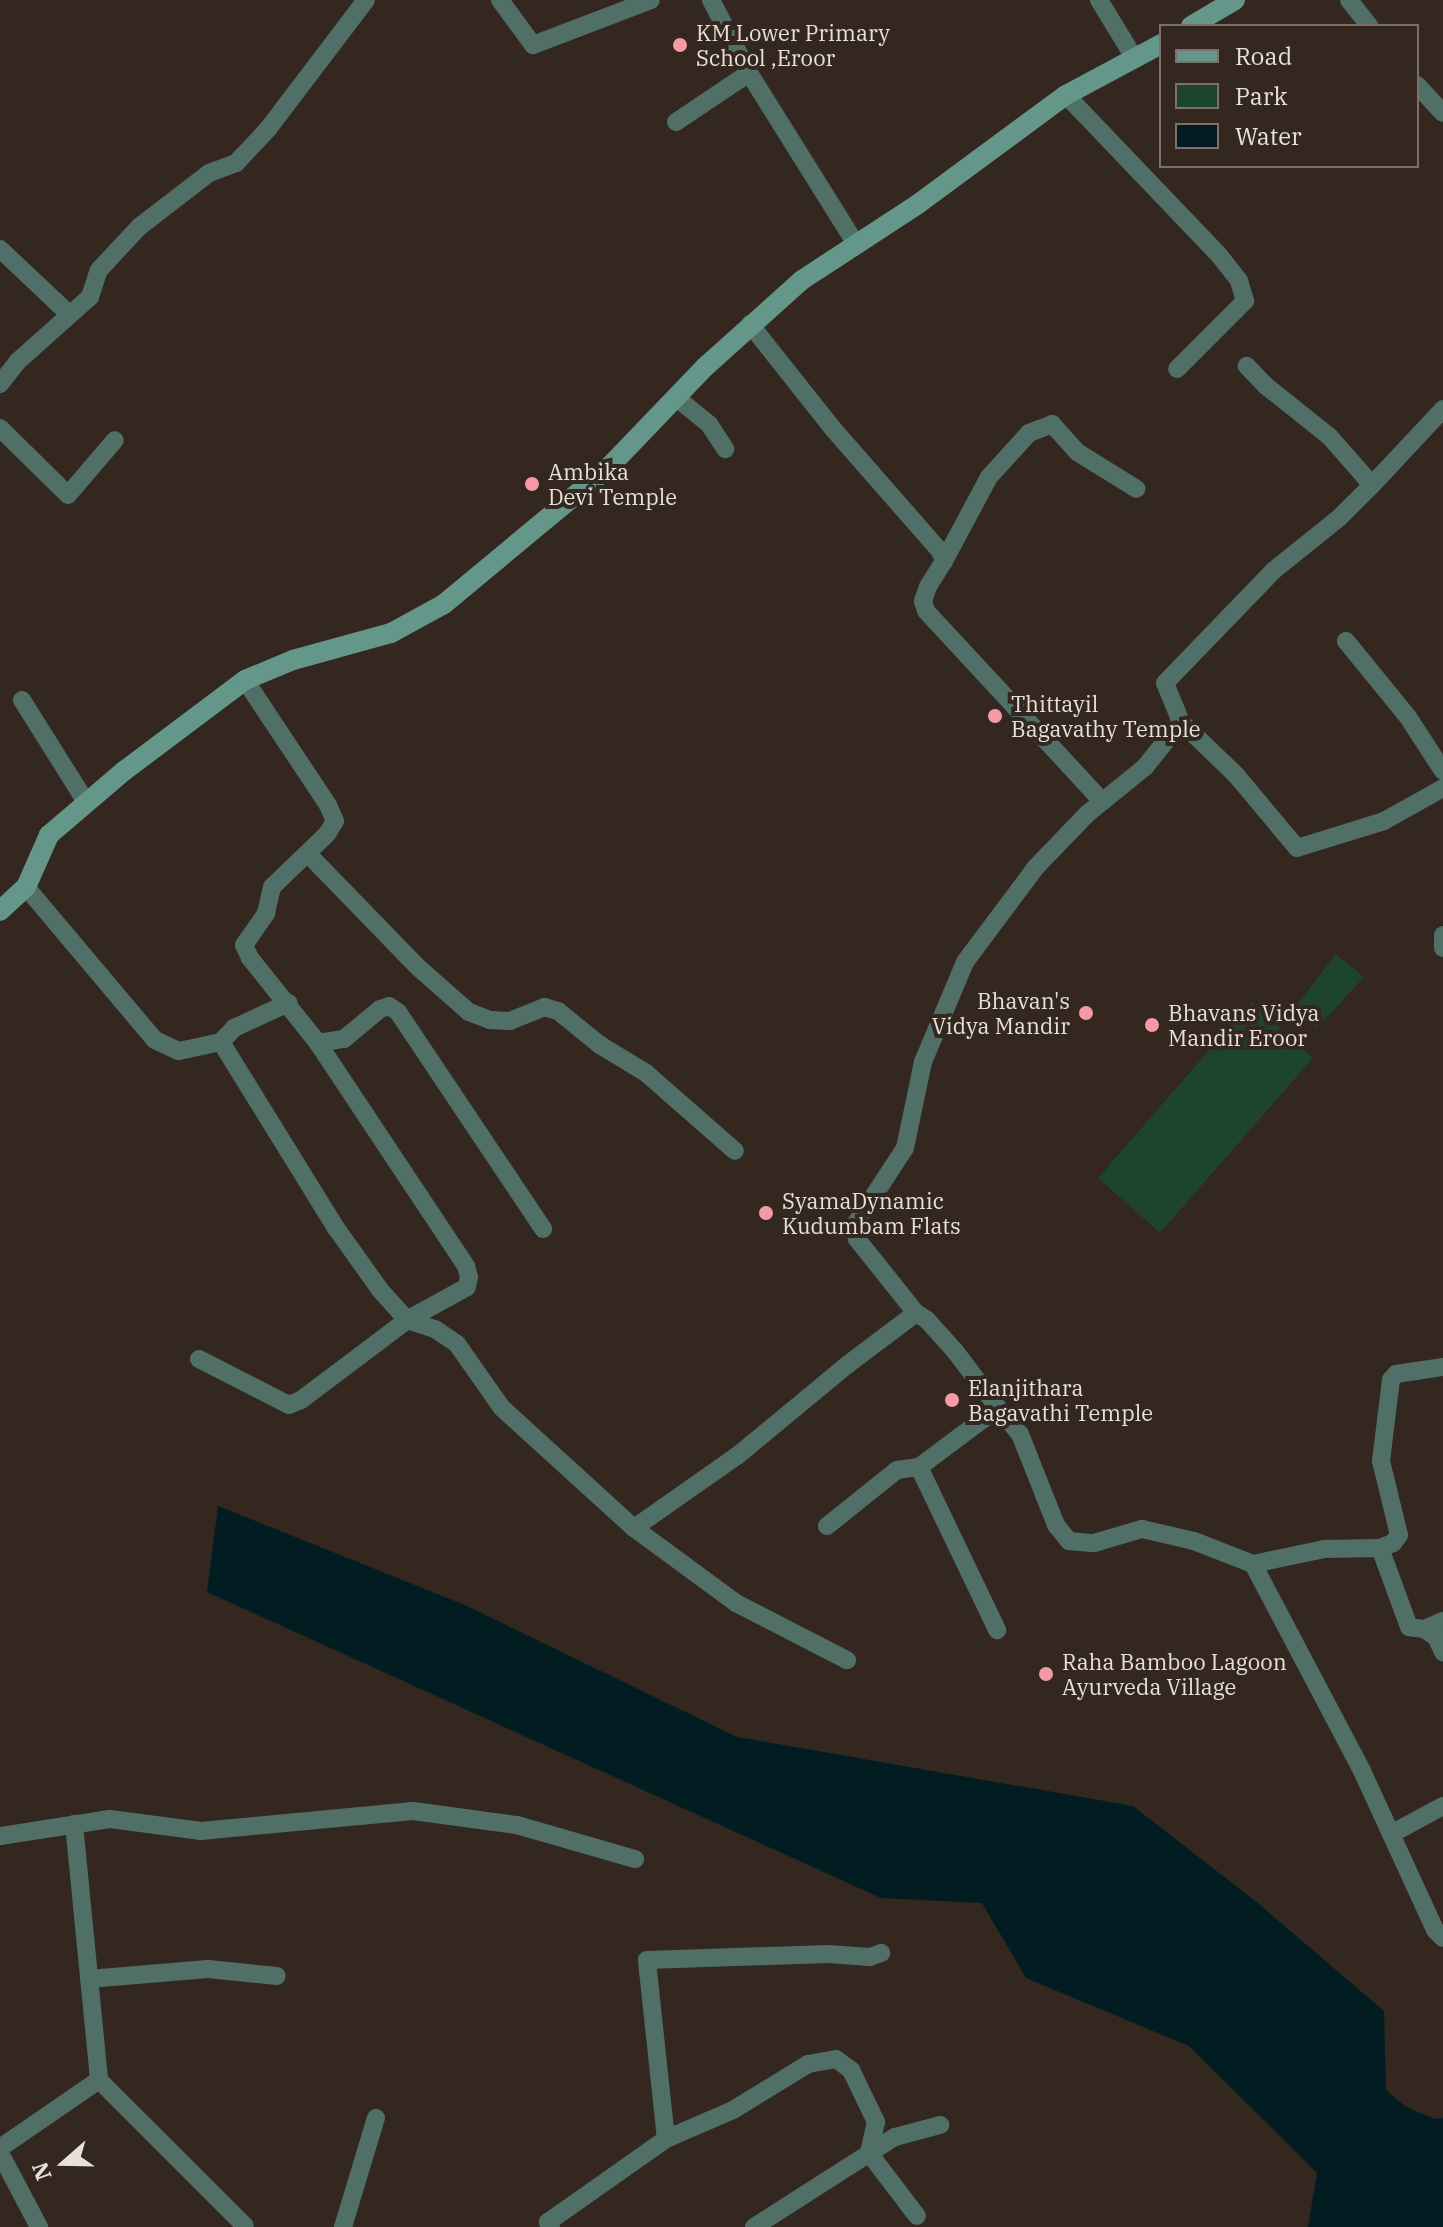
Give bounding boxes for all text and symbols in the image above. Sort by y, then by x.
place label: KM Lower Primary School ,Eroor [696,19,890,70]
legend [1159,24,1419,168]
marker: KM Lower Primary School ,Eroor [671,36,689,54]
text: Road [1235,40,1292,72]
text: Park [1235,80,1287,112]
text: Water [1235,120,1302,152]
place label: Ambika Devi Temple [548,458,677,510]
marker: Ambika Devi Temple [523,475,541,493]
place label: Thittayil Bagavathy Temple [1011,690,1201,742]
marker: Thittayil Bagavathy Temple [986,707,1004,725]
place label: Bhavan's Vidya Mandir [932,987,1070,1038]
place label: Bhavans Vidya Mandir Eroor [1168,999,1320,1050]
marker: Bhavan's Vidya Mandir [1077,1004,1095,1022]
marker: Bhavans Vidya Mandir Eroor [1143,1016,1161,1034]
place label: SyamaDynamic Kudumbam Flats [782,1187,961,1238]
marker: SyamaDynamic Kudumbam Flats [757,1204,775,1222]
place label: Elanjithara Bagavathi Temple [968,1374,1153,1426]
marker: Elanjithara Bagavathi Temple [943,1391,961,1409]
place label: Raha Bamboo Lagoon Ayurveda Village [1062,1648,1287,1700]
marker: Raha Bamboo Lagoon Ayurveda Village [1037,1665,1055,1683]
north arrow [24,2123,104,2203]
text: N [24,2158,58,2185]

